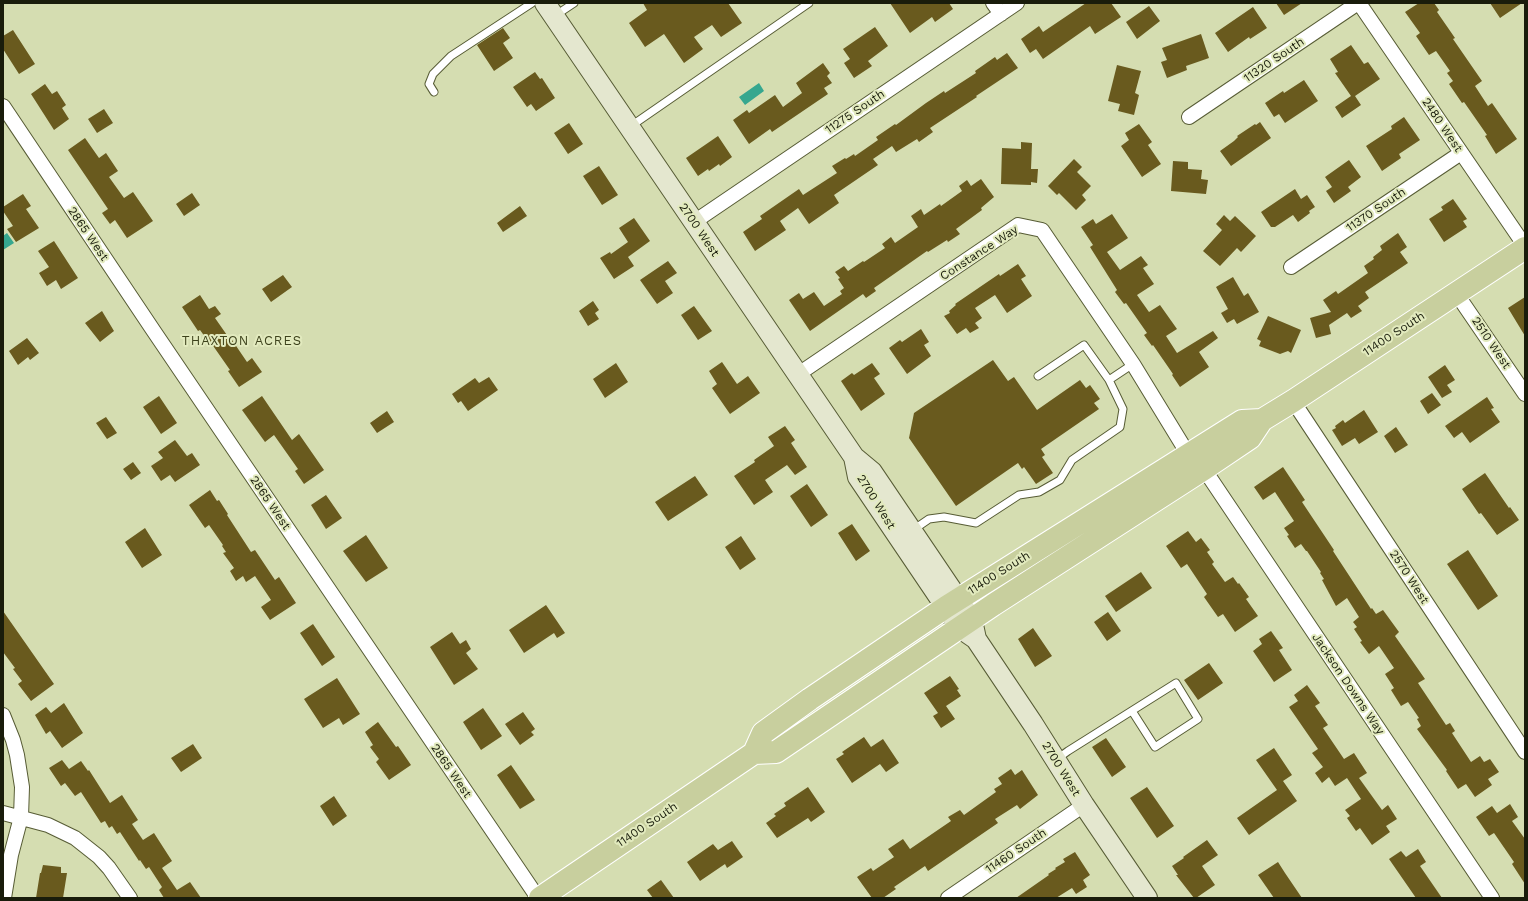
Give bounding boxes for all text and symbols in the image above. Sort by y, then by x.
street label: 11320 South [1241,35,1307,85]
street label: 11275 South [823,87,887,137]
street label: 2480 West [1419,95,1465,155]
street label: 11370 South [1344,185,1408,235]
street label: 2700 West [676,200,722,260]
street label: 2865 West [65,204,111,264]
street label: Constance Way [937,222,1021,284]
street label: 11400 South [1361,309,1427,359]
street label: 2510 West [1468,314,1514,372]
district label: THAXTON ACRES [182,333,302,349]
street label: 2700 West [854,472,898,532]
street label: 2865 West [247,473,293,533]
street label: 2570 West [1386,547,1432,607]
street label: 11400 South [965,548,1033,598]
street label: Jackson Downs Way [1309,631,1387,737]
street label: 2700 West [1039,739,1083,799]
street label: 2865 West [428,741,474,801]
street label: 11400 South [614,799,680,851]
street label: 11460 South [983,825,1049,877]

